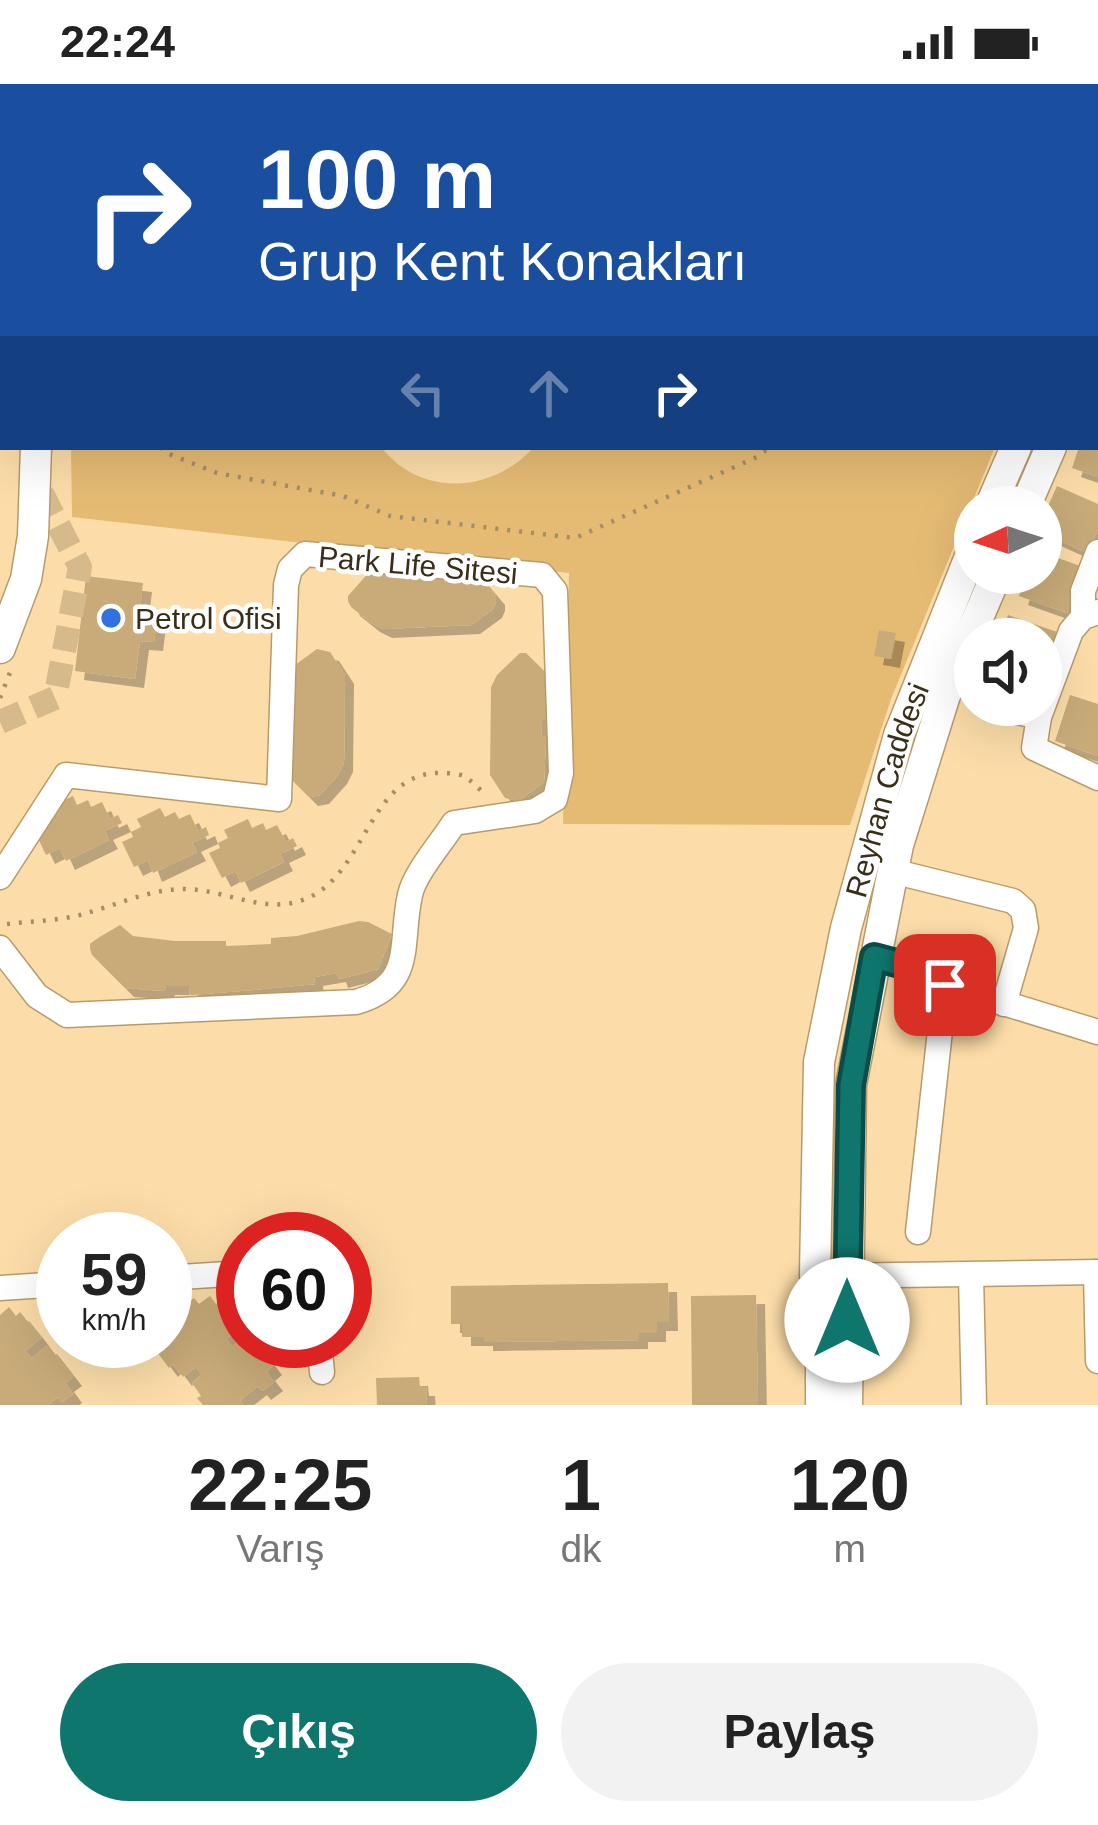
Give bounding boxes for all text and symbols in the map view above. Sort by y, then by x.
text: 22:24 [60,16,175,67]
icon: right [60,132,216,288]
text: 100 m [258,132,496,226]
text: Grup Kent Konakları [258,231,747,291]
icon: left [390,360,456,426]
icon: ahead [516,360,582,426]
icon: right [642,360,708,426]
north arrow [954,486,1062,594]
map controls [954,486,1062,726]
street label: Park Life Sitesi [317,540,519,590]
place label: Petrol Ofisi [135,602,282,635]
marker: Petrol Ofisi [98,605,124,631]
button: sound [954,618,1062,726]
street label: Reyhan Caddesi [839,678,935,901]
pin [894,934,996,1036]
icon: arrive [912,952,978,1018]
speed limit sign: 60 [216,1212,372,1368]
text: 59 [81,1241,147,1308]
position arrow [784,1257,910,1383]
text: km/h [81,1303,147,1336]
text: 22:25 [188,1445,372,1525]
text: 1 [561,1445,601,1525]
text: 120 [790,1445,910,1525]
text: Varış [236,1527,324,1570]
text: dk [560,1527,602,1570]
text: m [834,1527,866,1570]
button: Çıkış [60,1663,537,1801]
button: Paylaş [561,1663,1038,1801]

